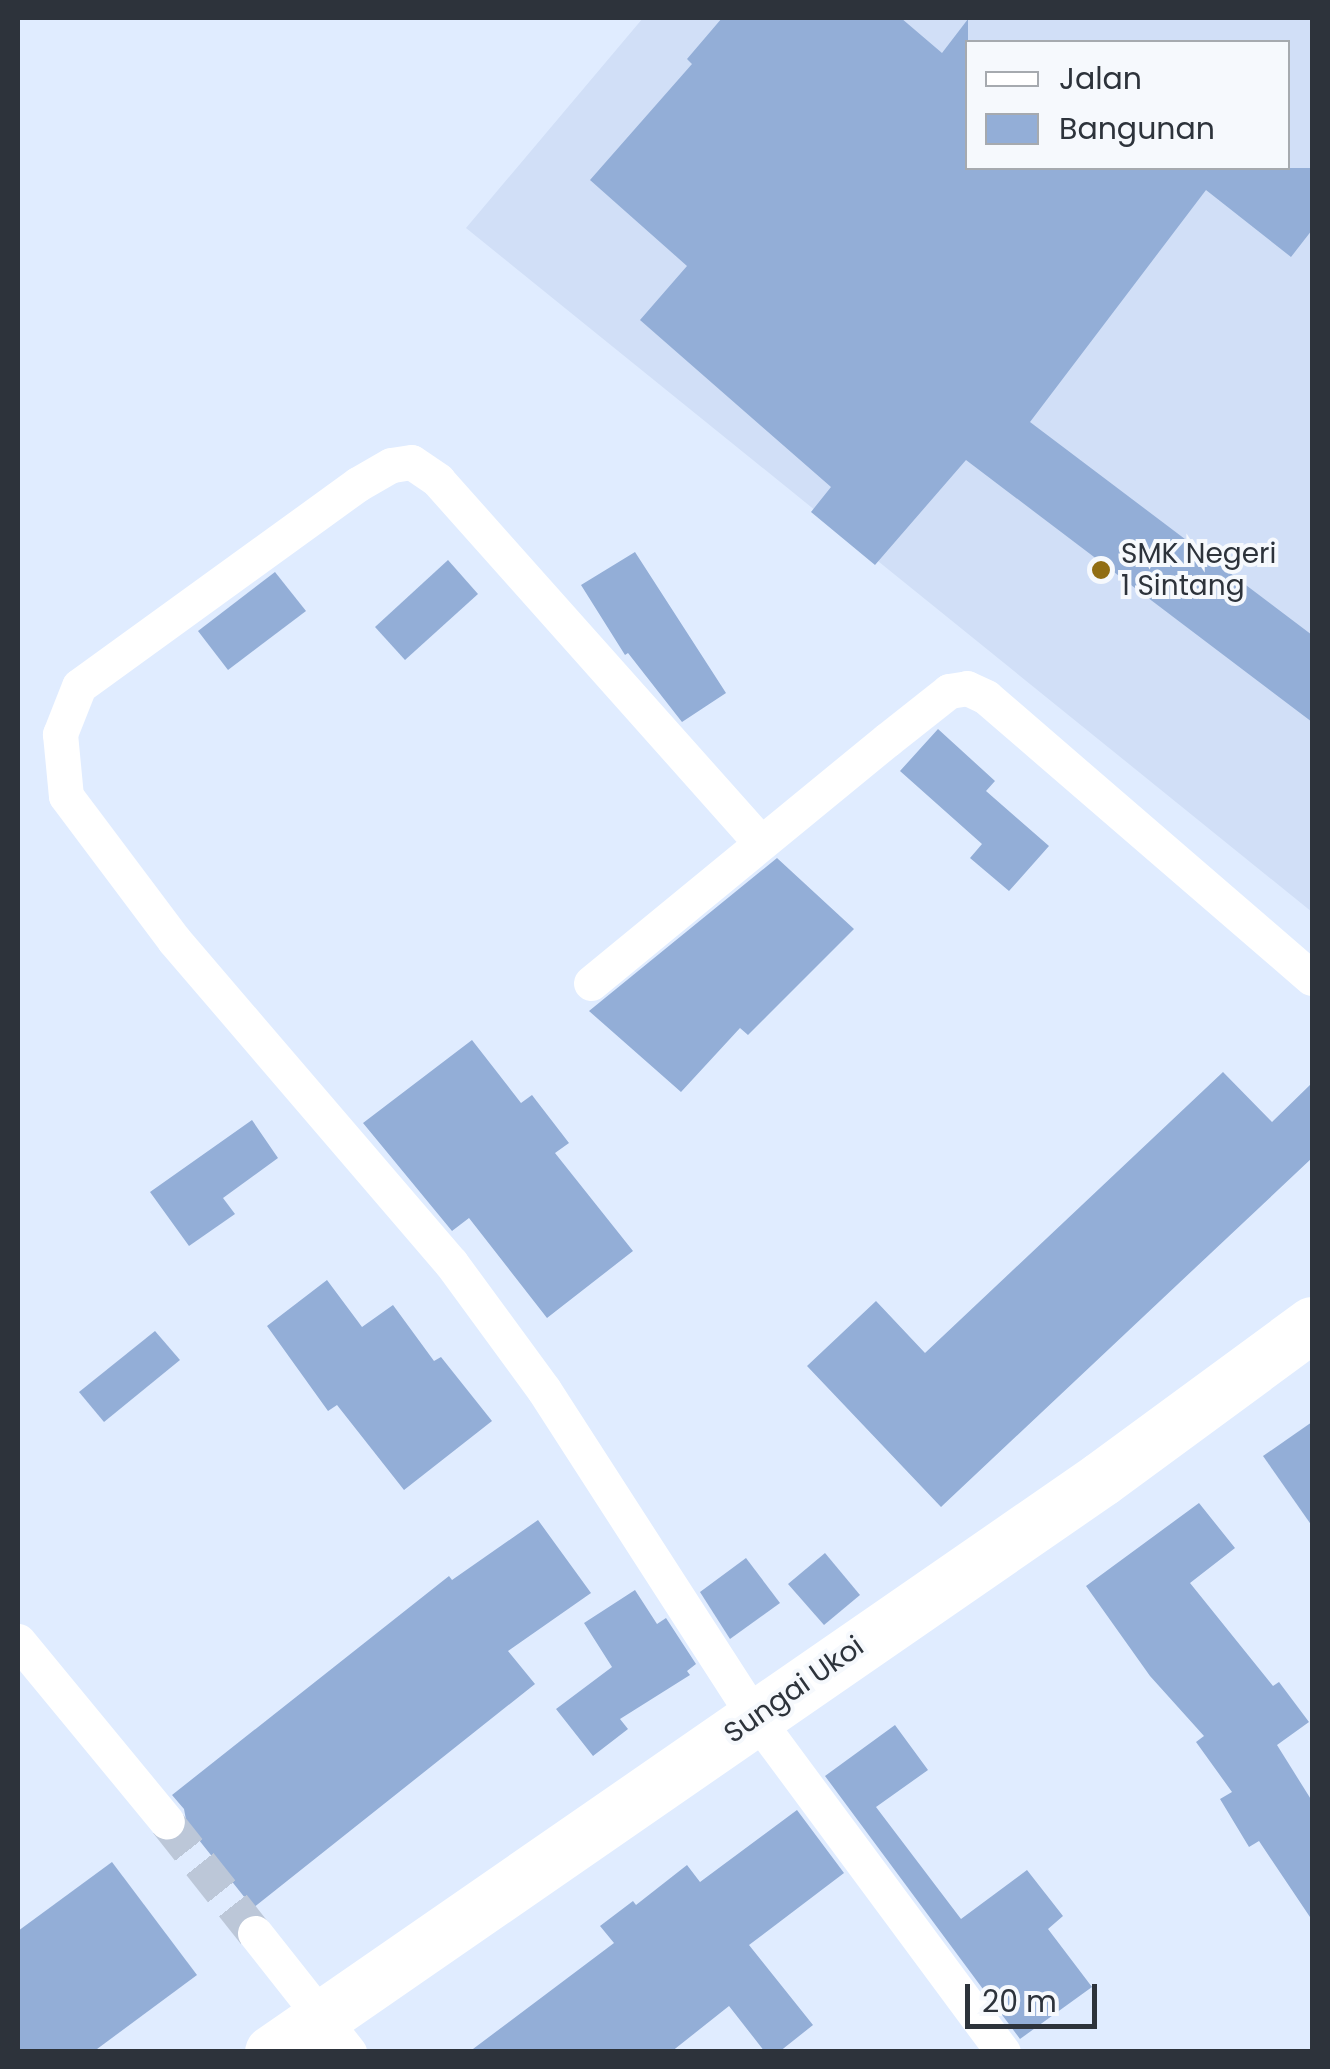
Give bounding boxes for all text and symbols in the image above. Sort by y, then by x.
legend [965,40,1290,170]
text: Jalan [1059,57,1142,100]
text: Bangunan [1059,107,1215,150]
place label: SMK Negeri 1 Sintang [1121,537,1276,603]
marker: SMK Negeri 1 Sintang [1090,559,1112,581]
street label: Sungai Ukoi [718,1630,870,1750]
scale bar [970,1964,1102,2026]
text: 20 m [982,1980,1057,2023]

